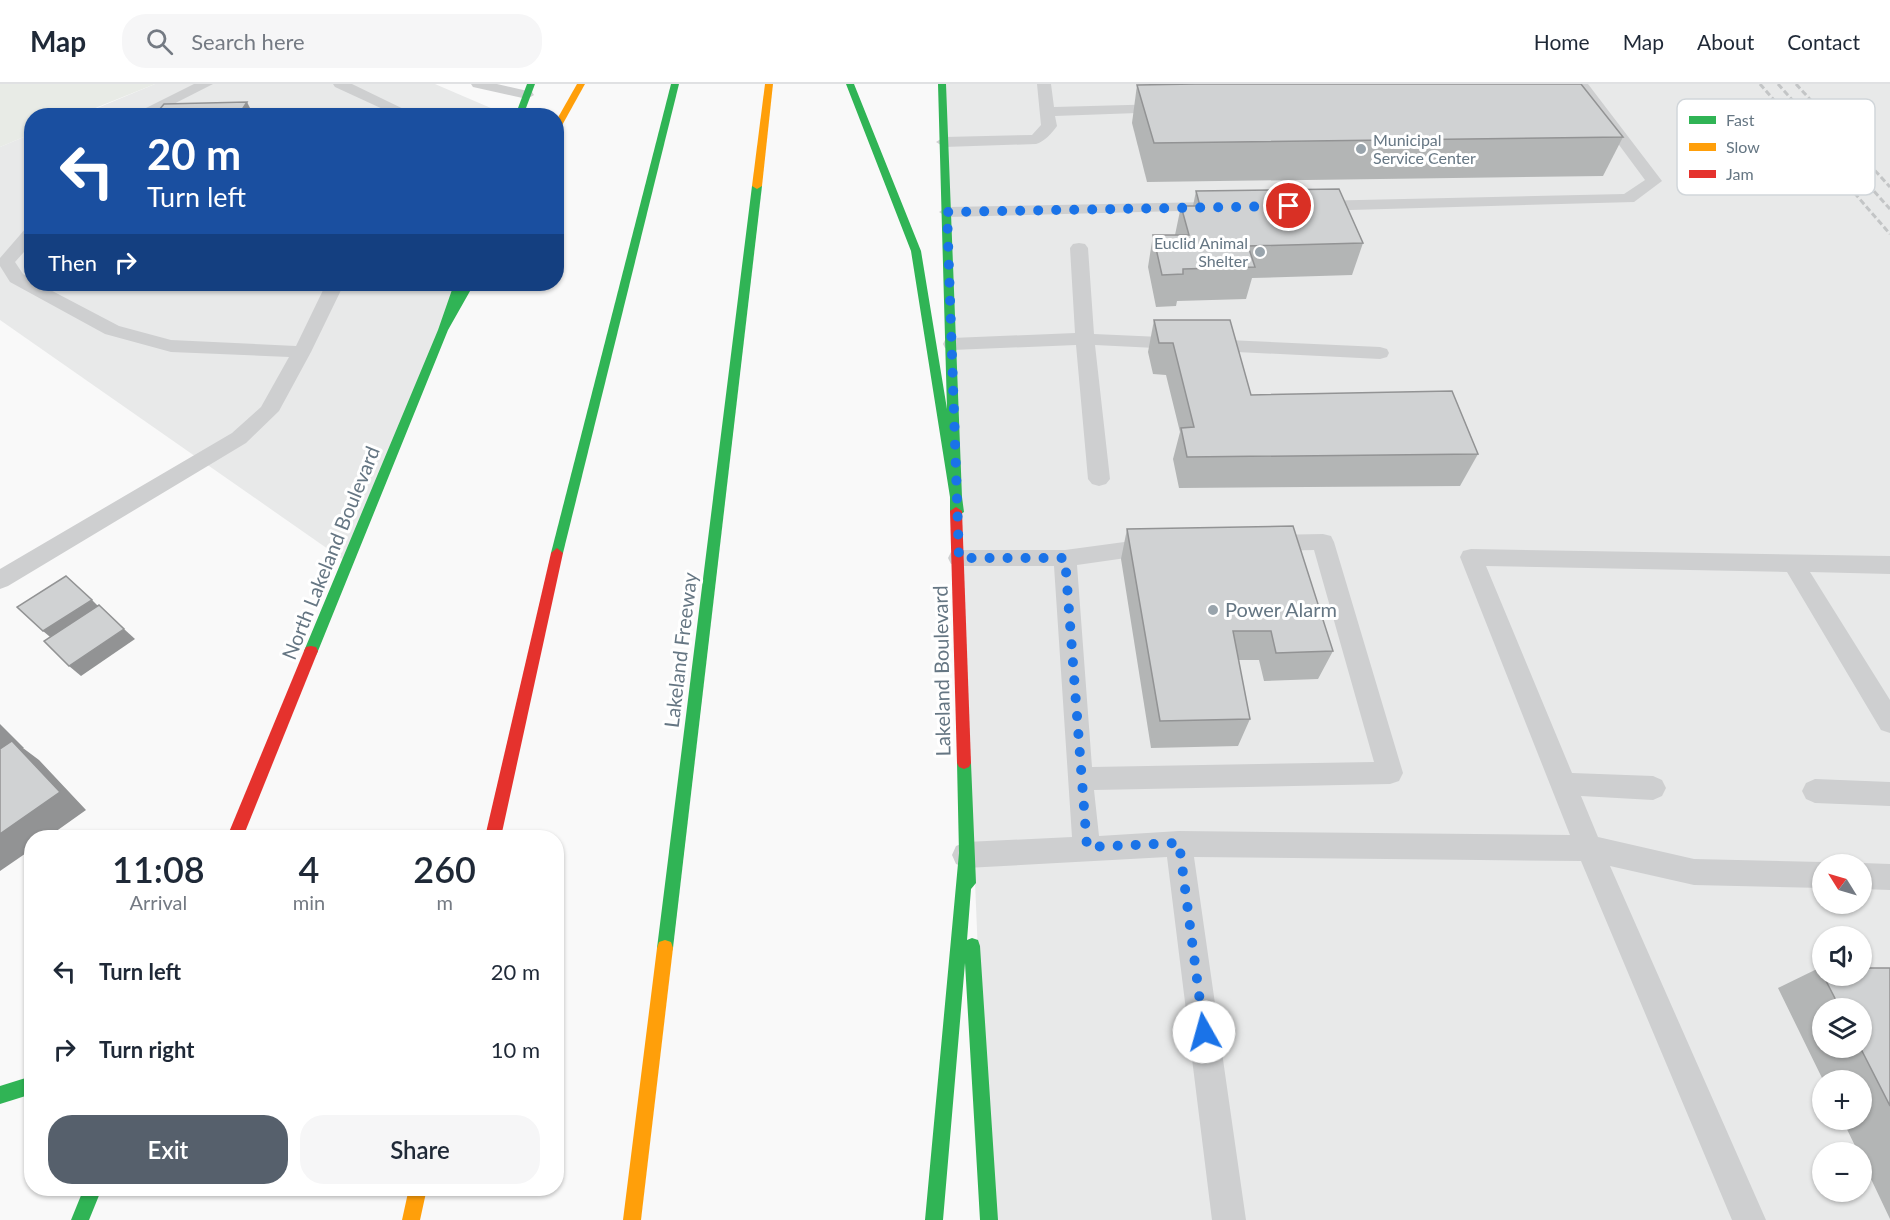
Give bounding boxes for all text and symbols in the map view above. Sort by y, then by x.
search box [122,14,542,68]
text: Map [30,24,86,58]
icon: search [143,25,176,58]
text: Search here [191,28,305,55]
text: Home [1534,29,1590,54]
text: Map [1623,29,1664,54]
text: About [1697,29,1754,54]
text: Contact [1787,29,1860,54]
legend [1677,99,1875,195]
text: Fast [1726,110,1755,129]
text: 20 m [147,129,241,179]
place label: Municipal Service Center [1373,130,1476,167]
icon: left [48,132,126,210]
text: Slow [1726,137,1760,156]
marker: Municipal Service Center [1354,142,1368,156]
text: Jam [1726,164,1754,183]
text: Turn left [147,180,246,213]
pin [1263,180,1314,231]
icon: arrive [1272,189,1305,222]
place label: Euclid Animal Shelter [1154,233,1248,270]
marker: Euclid Animal Shelter [1253,245,1267,259]
icon: right [109,246,142,279]
text: Then [48,249,97,276]
street label: North Lakeland Boulevard [276,442,384,663]
street label: Lakeland Freeway [659,570,702,729]
street label: Lakeland Boulevard [928,585,954,757]
place label: Power Alarm [1225,597,1337,621]
marker: Power Alarm [1206,603,1220,617]
text: 11:08 [112,847,205,891]
text: 4 [299,847,319,891]
text: 260 [413,847,476,891]
north arrow [1812,854,1872,914]
map controls [1812,854,1872,1202]
text: Arrival [130,890,187,914]
text: min [293,890,325,914]
text: m [436,890,453,914]
button: sound [1812,926,1872,986]
icon: left [48,955,81,988]
text: Turn left [99,958,181,985]
text: 20 m [491,958,540,985]
button: layers [1812,998,1872,1058]
position arrow [1172,1000,1236,1064]
icon: right [48,1033,81,1066]
text: Turn right [99,1036,194,1063]
text: 10 m [491,1036,540,1063]
button: + [1812,1070,1872,1130]
button: Exit [48,1115,288,1184]
button: Share [300,1115,540,1184]
button: − [1812,1142,1872,1202]

